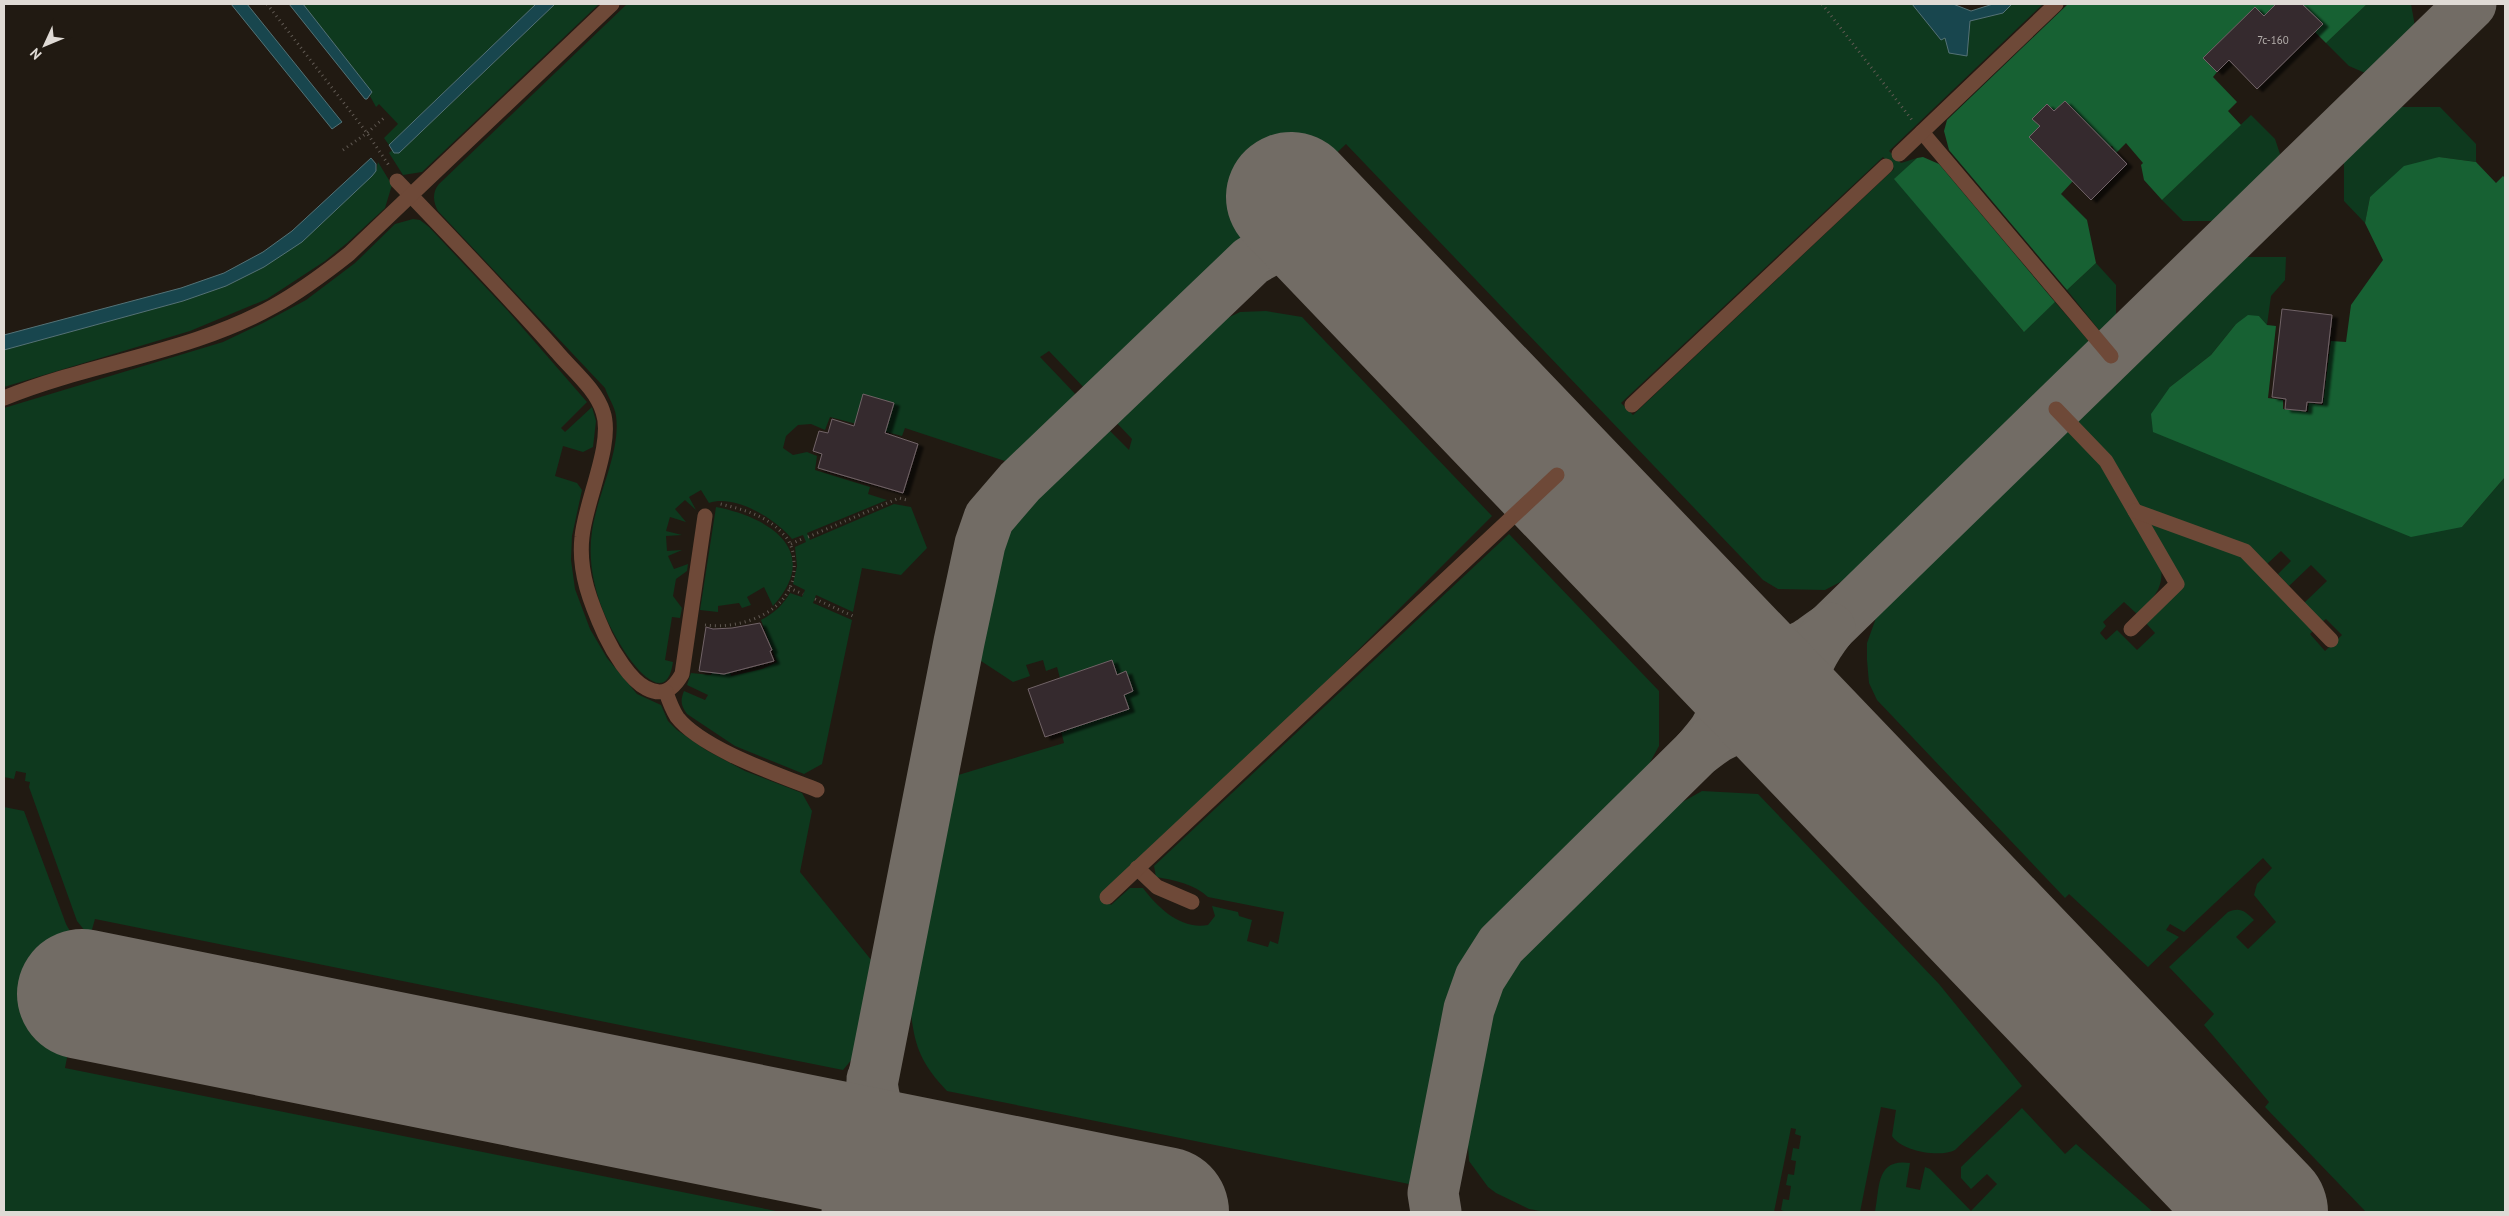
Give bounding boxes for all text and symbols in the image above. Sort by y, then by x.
north arrow [20,20,70,70]
house number: 7c-160 [2257,33,2289,47]
text: N [26,44,45,64]

